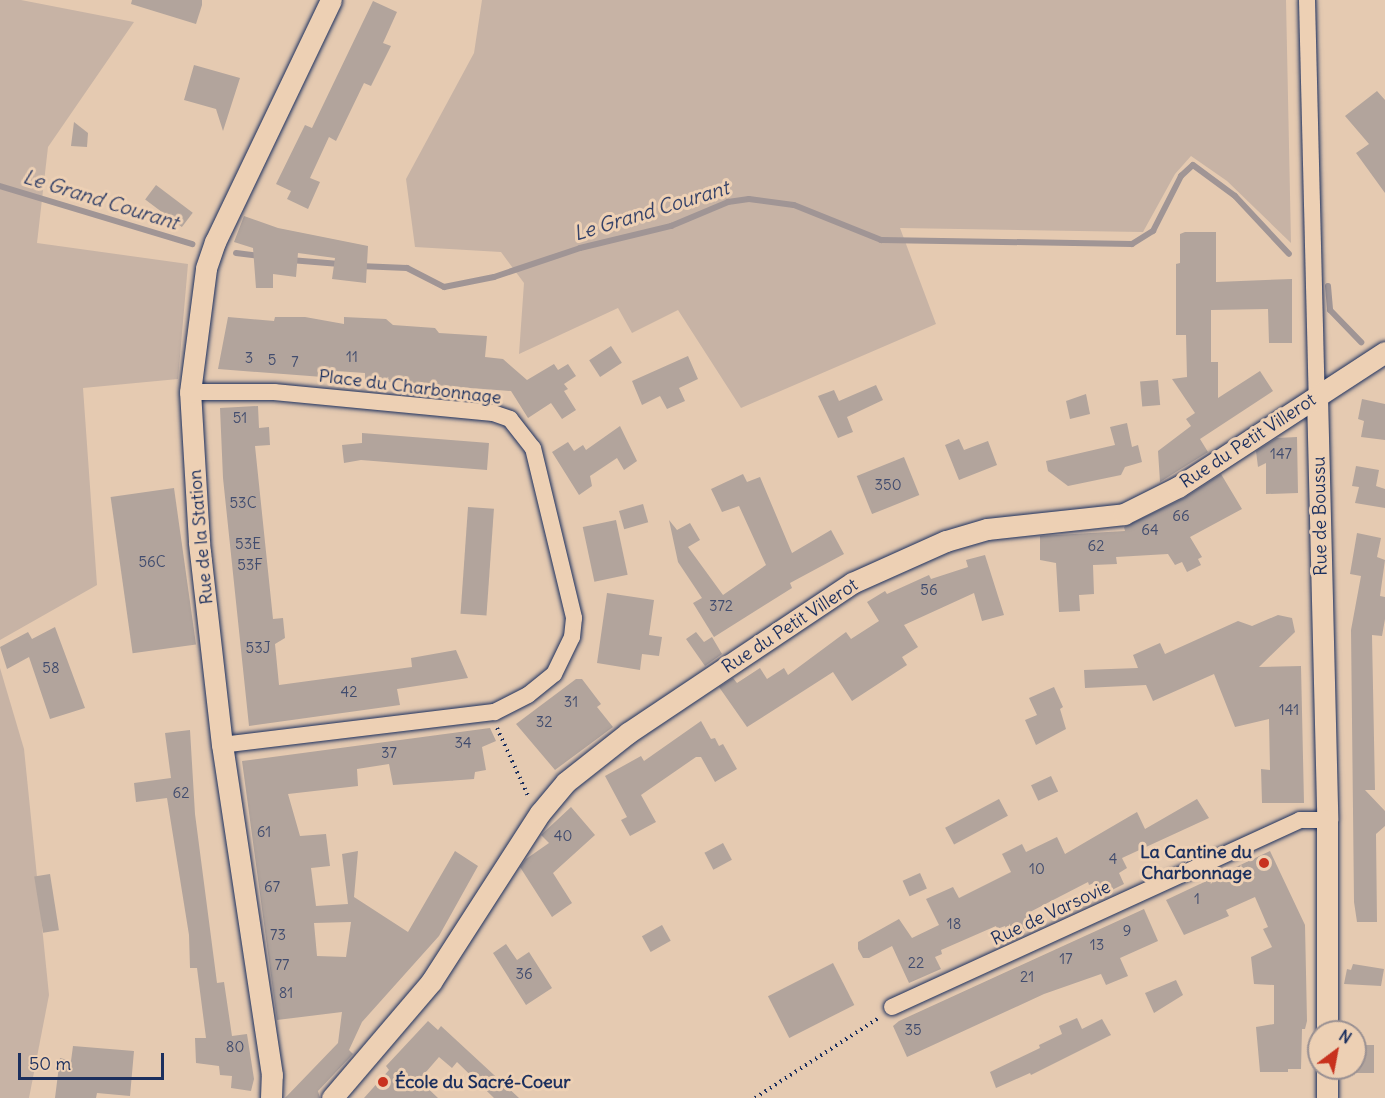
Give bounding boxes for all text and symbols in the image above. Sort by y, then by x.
water label: Le Grand Courant [20,164,182,234]
water label: Le Grand Courant [570,175,732,245]
house number: 11 [346,348,358,366]
house number: 3 [245,349,253,367]
house number: 5 [268,351,276,369]
house number: 7 [291,353,299,371]
street label: Place du Charbonnage [317,365,503,409]
street label: Rue du Petit Villerot [1176,389,1320,493]
house number: 51 [233,409,247,427]
house number: 147 [1270,445,1292,463]
street label: Rue de Boussu [1308,456,1332,576]
street label: Rue de la Station [184,469,218,605]
house number: 350 [874,476,902,494]
house number: 53C [229,494,257,512]
house number: 66 [1172,507,1190,525]
house number: 64 [1141,521,1159,539]
house number: 53E [235,535,261,553]
house number: 62 [1088,537,1104,555]
house number: 56C [138,553,166,571]
house number: 53F [237,556,263,574]
street label: Rue du Petit Villerot [718,574,862,678]
house number: 56 [920,581,938,599]
house number: 372 [709,597,733,615]
house number: 53J [246,639,270,657]
house number: 58 [42,659,60,677]
house number: 42 [341,683,357,701]
house number: 31 [564,693,578,711]
house number: 141 [1279,701,1299,719]
house number: 32 [536,713,552,731]
house number: 34 [454,734,472,752]
house number: 37 [381,744,397,762]
house number: 62 [173,784,189,802]
house number: 61 [257,823,271,841]
house number: 40 [554,827,572,845]
place label: La Cantine du Charbonnage [1140,842,1252,884]
house number: 4 [1109,850,1117,868]
marker: La Cantine du Charbonnage [1257,856,1271,870]
house number: 10 [1029,860,1045,878]
street label: Rue de Varsovie [988,876,1114,950]
house number: 67 [264,878,280,896]
house number: 1 [1194,890,1200,908]
house number: 18 [947,915,961,933]
house number: 9 [1123,922,1131,940]
house number: 73 [270,926,286,944]
house number: 13 [1090,936,1104,954]
house number: 17 [1059,950,1073,968]
house number: 22 [908,954,924,972]
house number: 77 [275,956,289,974]
house number: 36 [515,965,533,983]
house number: 21 [1020,968,1034,986]
house number: 81 [279,984,293,1002]
north arrow [1307,1020,1367,1080]
house number: 35 [904,1021,922,1039]
text: N [1335,1025,1355,1048]
house number: 80 [226,1038,244,1056]
scale bar [21,1041,166,1079]
text: 50 m [29,1052,71,1075]
place label: École du Sacré-Coeur [395,1071,571,1093]
marker: École du Sacré-Coeur [376,1075,390,1089]

